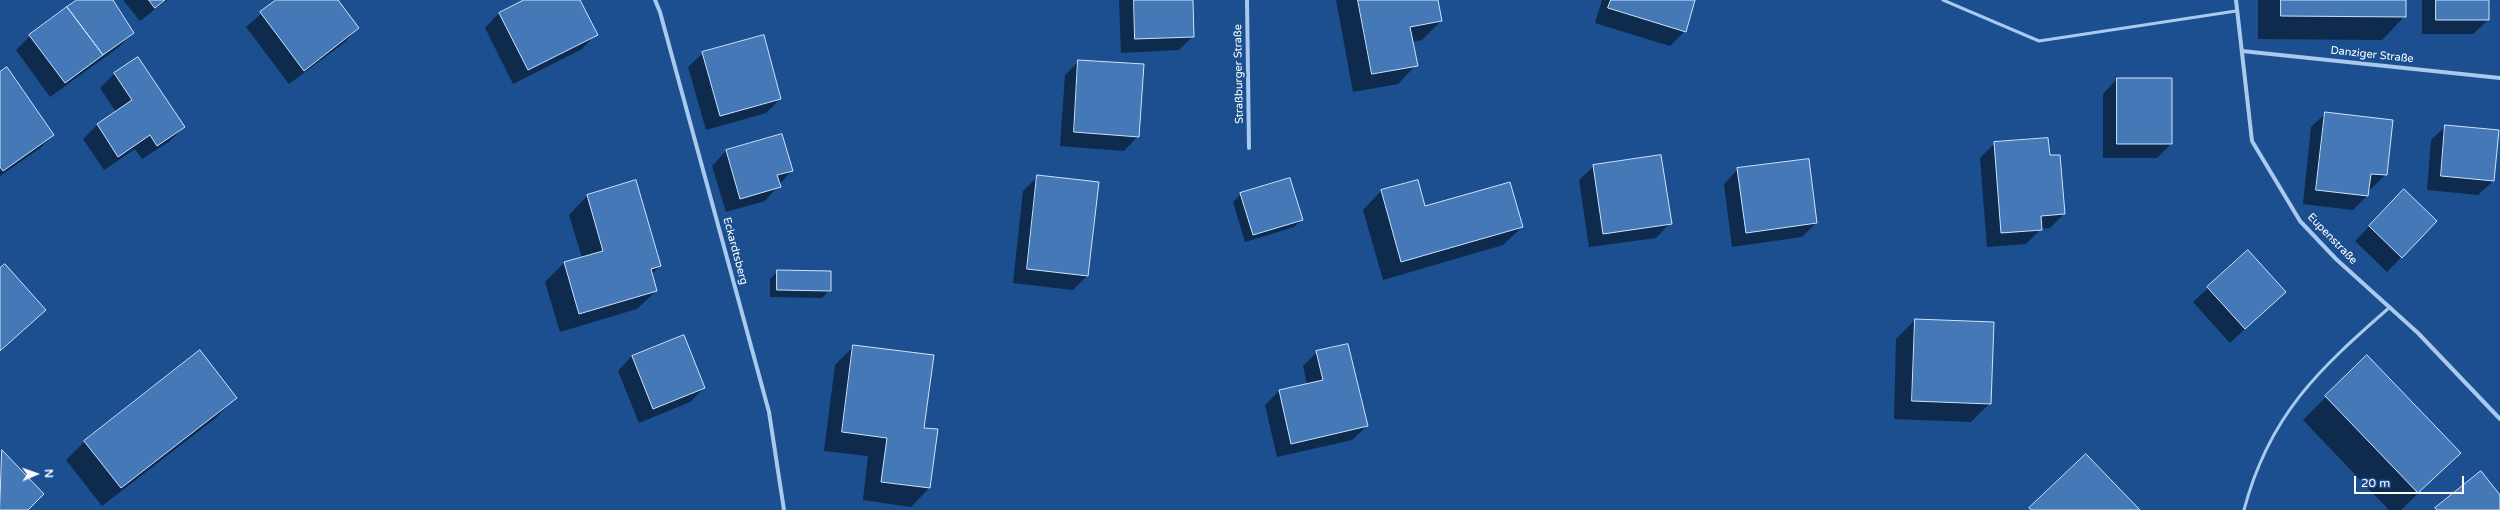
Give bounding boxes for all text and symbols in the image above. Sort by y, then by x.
street label: Straßburger Straße [1232,24,1246,124]
street label: Danziger Straße [2330,44,2414,66]
street label: Eupenstraße [2304,211,2360,267]
street label: Eckardtsberg [720,216,750,286]
north arrow [16,454,56,494]
scale bar [2356,468,2466,494]
text: N [42,469,55,478]
text: 20 m [2361,476,2390,490]

